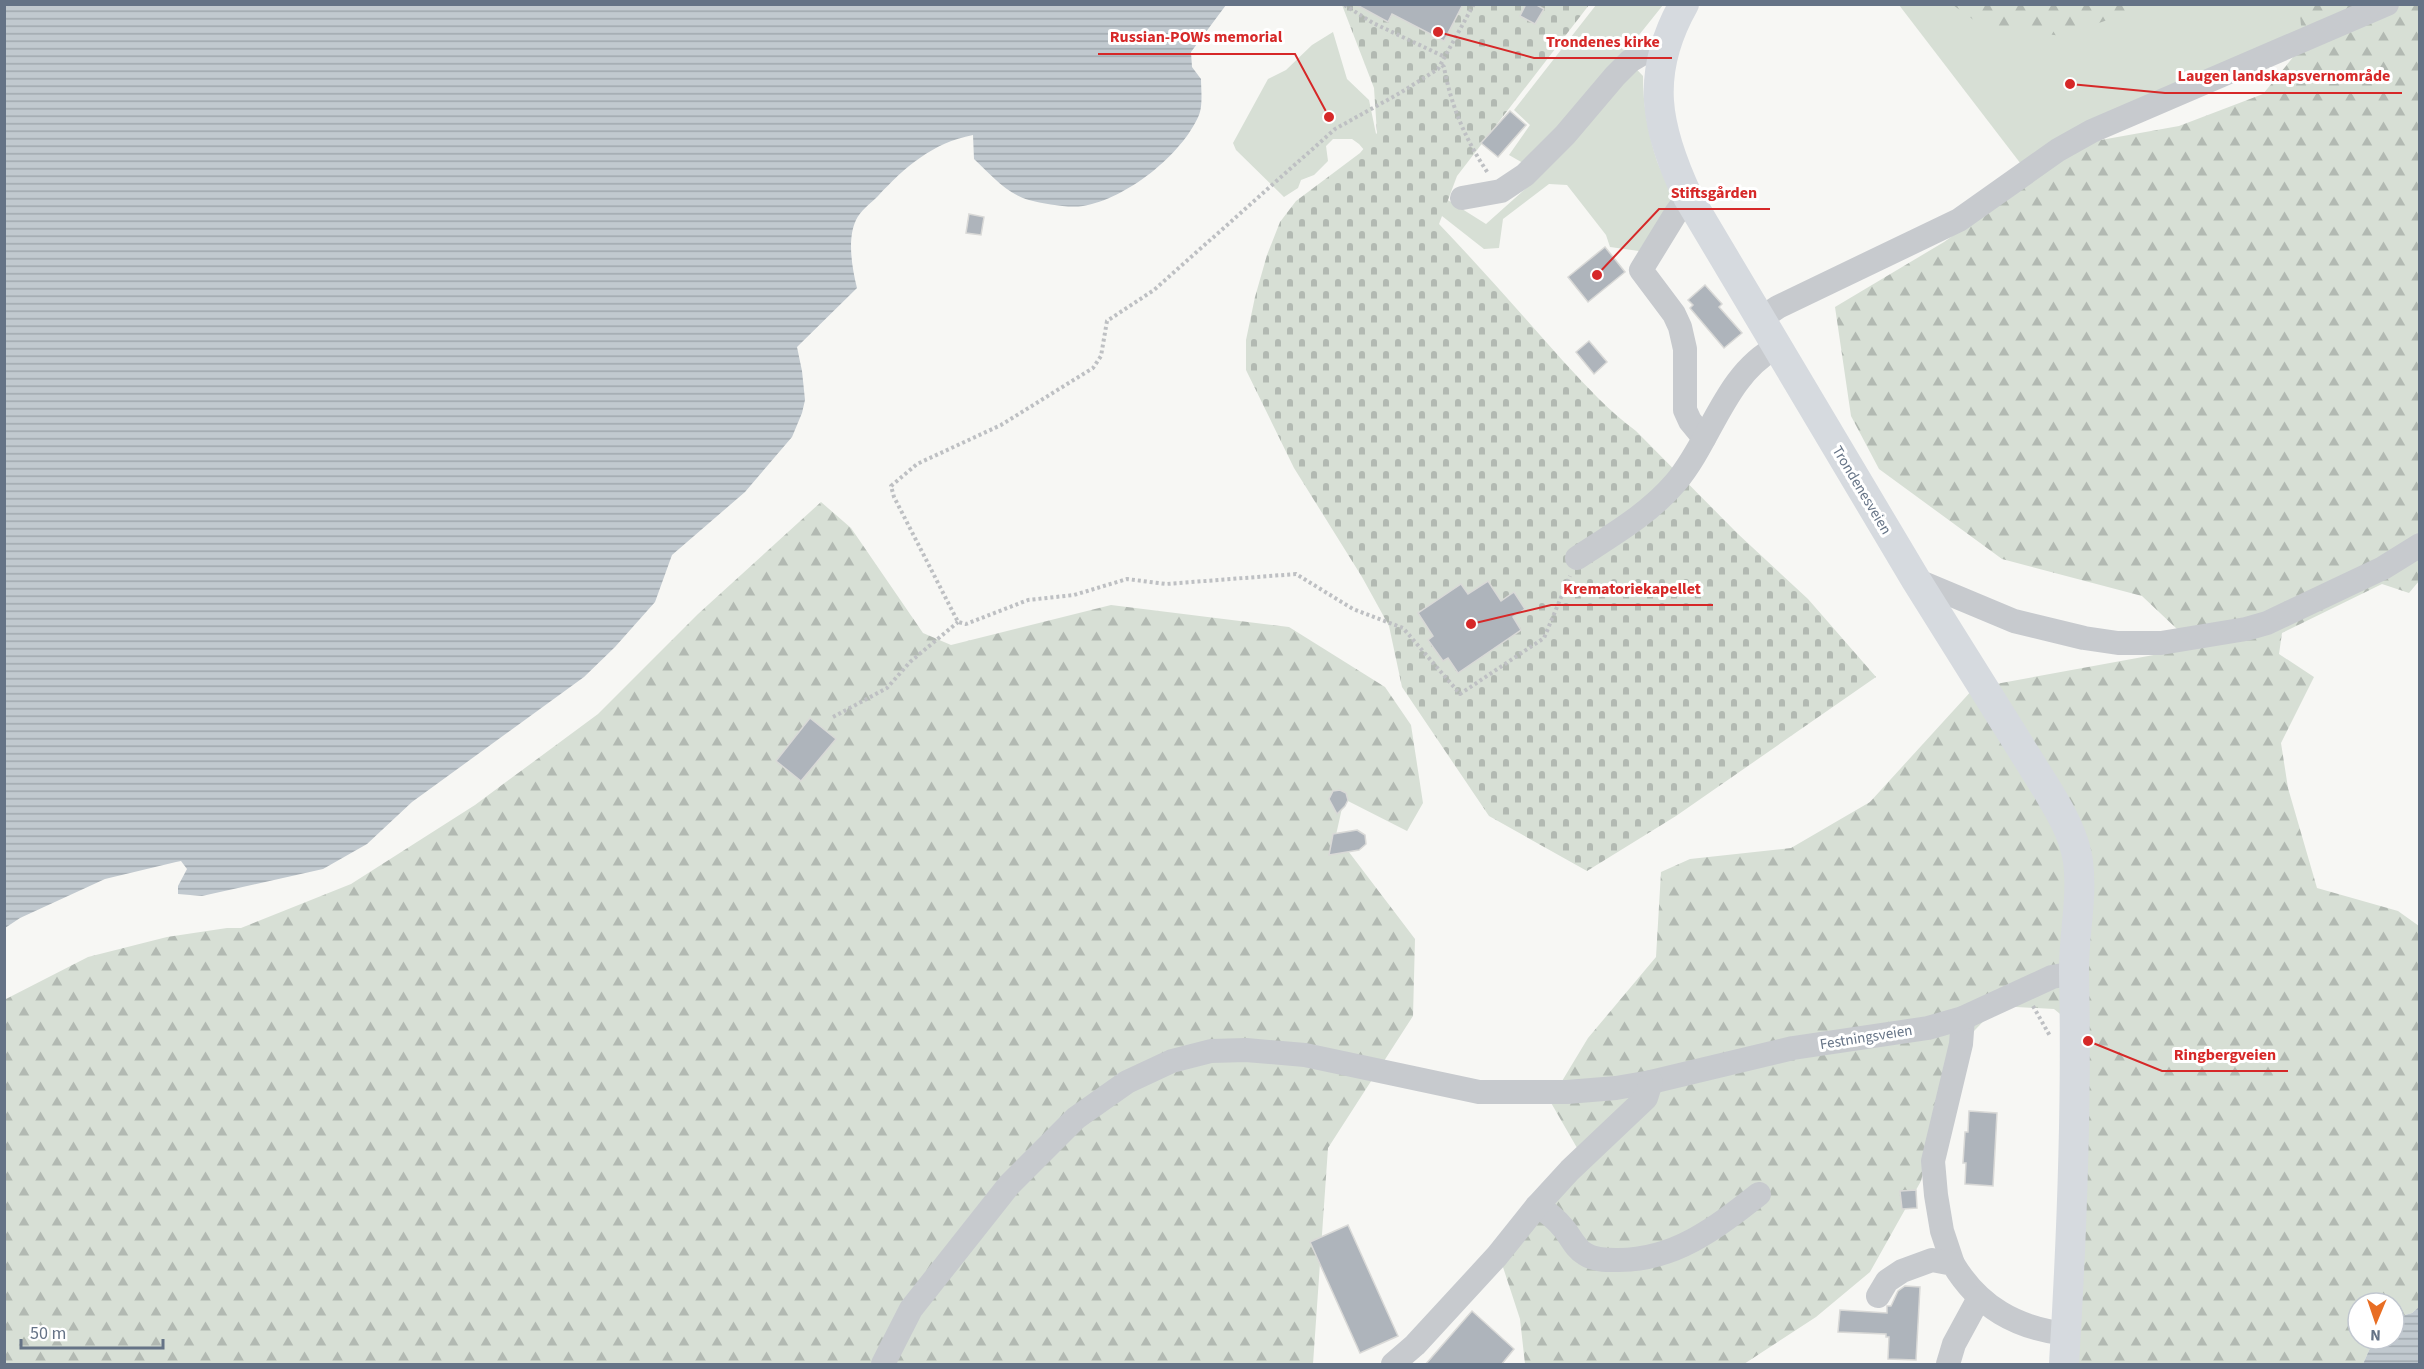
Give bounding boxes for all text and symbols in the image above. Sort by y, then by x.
callout: Russian-POWs memorial [1098,20,1295,54]
callout: Trondenes kirke [1534,24,1672,58]
text: Russian-POWs memorial [1110,26,1283,48]
text: Trondenes kirke [1546,31,1660,53]
callout: Laugen landskapsvernområde [2165,59,2402,93]
text: Laugen landskapsvernområde [2178,65,2390,87]
callout: Stiftsgården [1659,175,1770,209]
text: Stiftsgården [1671,182,1757,204]
street label: Trondenesveien [1827,442,1896,539]
callout: Krematoriekapellet [1551,571,1713,605]
text: Krematoriekapellet [1563,578,1701,600]
street label: Festningsveien [1818,1020,1914,1055]
callout: Ringbergveien [2162,1037,2288,1071]
text: Ringbergveien [2174,1044,2276,1066]
north arrow [2346,1291,2406,1351]
scale bar [21,1312,164,1350]
text: 50 m [30,1321,66,1346]
text: N [2370,1324,2381,1346]

